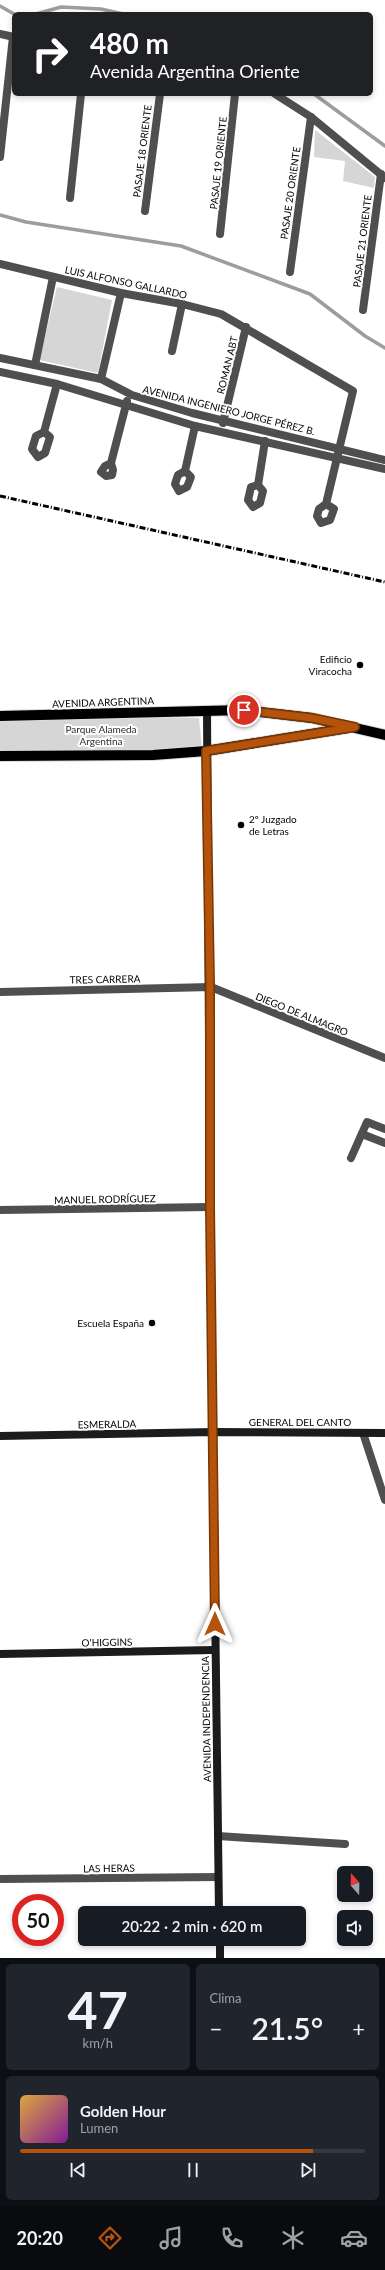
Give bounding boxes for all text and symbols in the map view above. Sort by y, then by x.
text: 480 m [90,26,169,60]
icon: right [24,28,76,80]
text: Avenida Argentina Oriente [90,60,300,82]
street label: PASAJE 18 ORIENTE [130,104,154,198]
street label: PASAJE 19 ORIENTE [207,116,229,210]
street label: PASAJE 20 ORIENTE [278,146,302,240]
street label: PASAJE 21 ORIENTE [350,194,374,288]
street label: LUIS ALFONSO GALLARDO [64,263,188,301]
street label: ROMAN ABT [214,335,240,395]
street label: AVENIDA INGENIERO JORGE PÉREZ B. [142,383,316,437]
place label: Edificio Viracocha [309,653,352,677]
marker: Edificio Viracocha [355,660,365,670]
pin [227,693,261,727]
street label: AVENIDA ARGENTINA [52,694,154,710]
icon: arrive [233,699,255,721]
park label: Parque Alameda Argentina [65,723,137,747]
place label: 2º Juzgado de Letras [249,813,297,837]
marker: 2º Juzgado de Letras [236,820,246,830]
street label: TRES CARRERA [70,972,141,986]
street label: DIEGO DE ALMAGRO [254,990,350,1038]
street label: MANUEL RODRÍGUEZ [54,1192,156,1206]
place label: Escuela España [77,1317,144,1329]
marker: Escuela España [147,1318,157,1328]
street label: GENERAL DEL CANTO [249,1416,351,1428]
street label: ESMERALDA [78,1417,137,1431]
position arrow [194,1603,236,1645]
street label: O'HIGGINS [81,1636,133,1648]
street label: AVENIDA INDEPENDENCIA [199,1656,213,1782]
street label: LAS HERAS [83,1862,135,1874]
north arrow [337,1866,373,1902]
map controls [337,1866,373,1946]
speed limit sign: 50 [12,1894,64,1946]
button: sound [337,1910,373,1946]
text: 20:22 · 2 min · 620 m [122,1917,262,1935]
text: 47 [68,1978,128,2040]
text: Clima [210,1990,242,2006]
text: 21.5° [251,2010,323,2046]
text: − [210,2015,222,2042]
text: + [352,2015,365,2042]
text: km/h [83,2035,113,2051]
text: Golden Hour [80,2102,166,2120]
text: Lumen [80,2120,118,2136]
icon: previous [67,2159,89,2181]
icon: pause [182,2159,204,2181]
icon: next [297,2159,319,2181]
icon: directions [96,2224,124,2252]
icon: music [157,2224,185,2252]
icon: phone [218,2224,246,2252]
icon: climate [279,2224,307,2252]
icon: car [340,2224,368,2252]
text: 20:20 [17,2227,63,2249]

